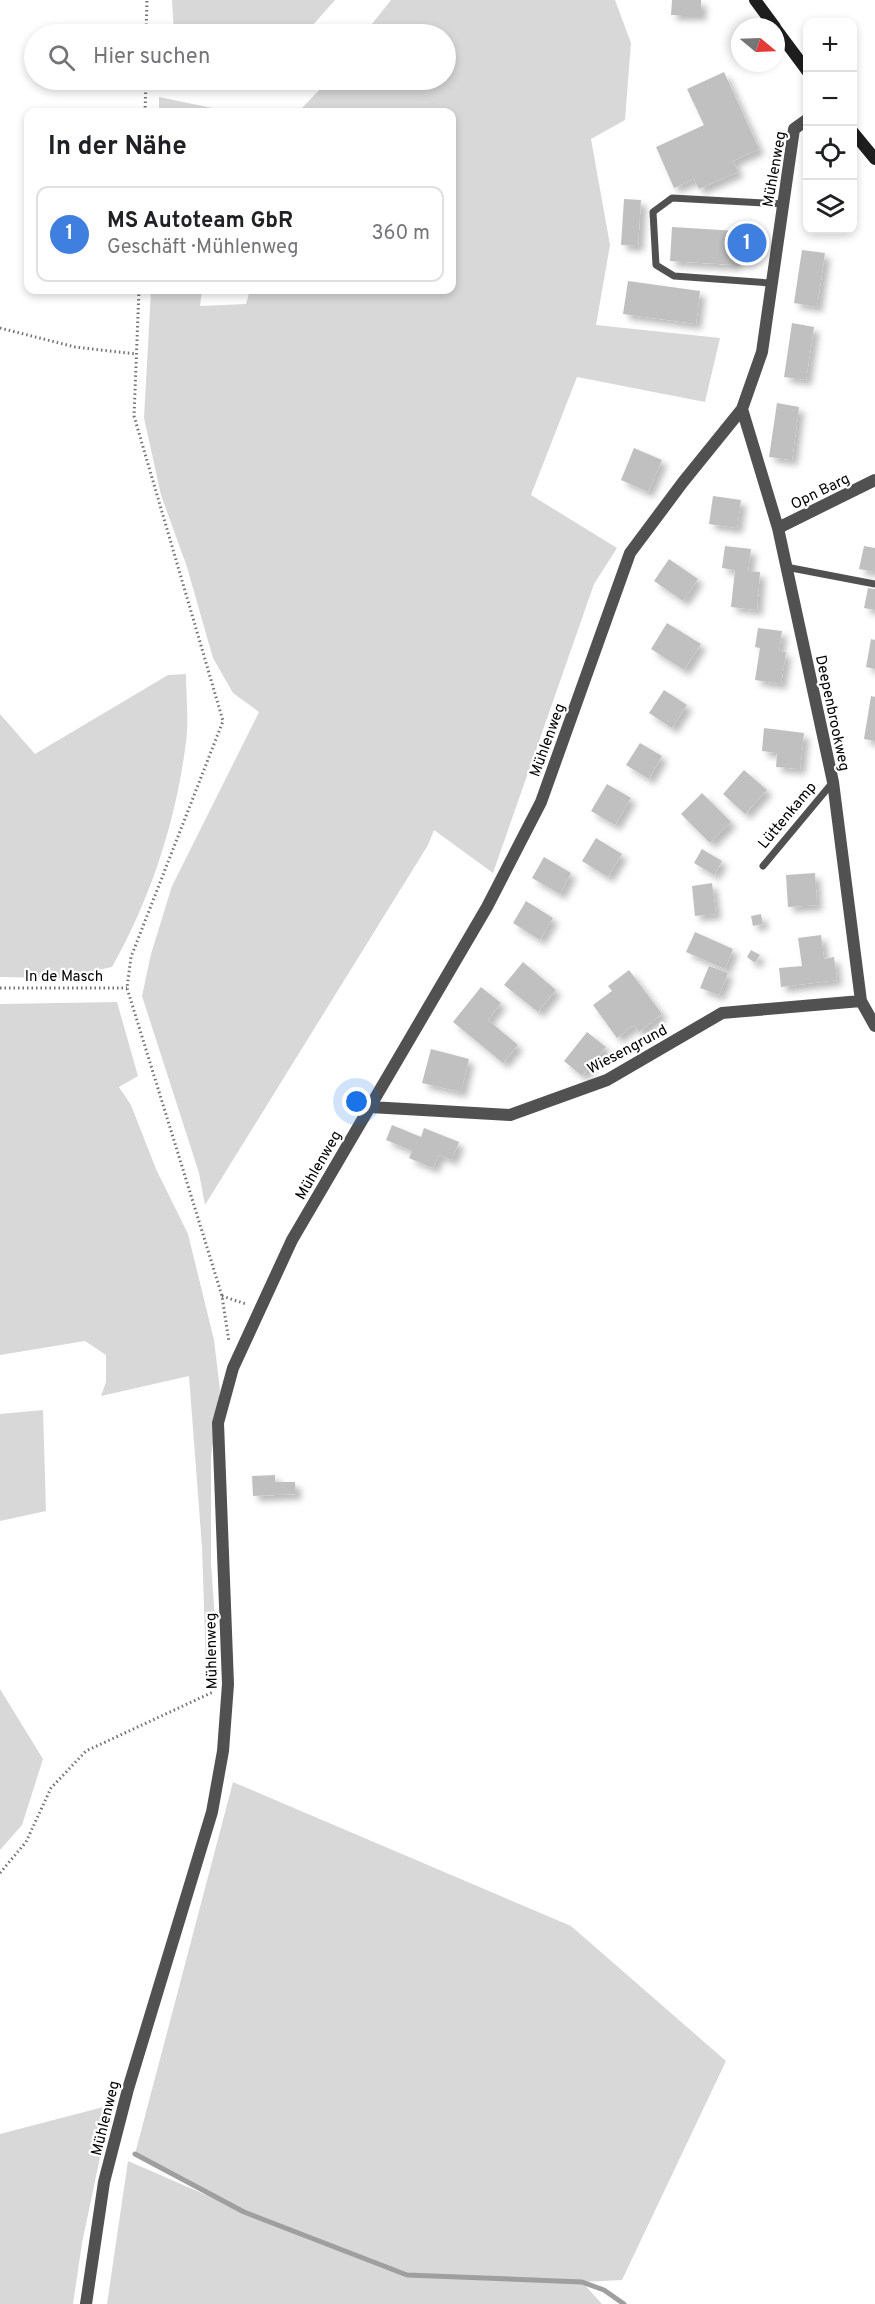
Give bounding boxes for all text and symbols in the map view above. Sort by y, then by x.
north arrow [731,18,785,72]
map controls [803,18,857,234]
button: + [803,18,857,72]
search box [24,24,456,90]
icon: search [45,41,78,74]
text: Hier suchen [93,44,210,71]
button: − [803,72,857,126]
button: locate [803,126,857,180]
street label: Mühlenweg [759,130,791,209]
text: In der Nähe [48,131,187,164]
button: layers [803,180,857,234]
text: MS Autoteam GbR [107,208,293,235]
pin: 1 [728,220,766,266]
text: 1 [66,221,74,247]
text: 360 m [372,221,430,247]
text: Geschäft · Mühlenweg [107,235,298,261]
street label: Opn Barg [788,470,853,515]
street label: Deepenbrookweg [810,654,853,773]
street label: Mühlenweg [526,701,570,780]
street label: Lüttenkamp [755,779,822,853]
street label: In de Masch [25,968,103,987]
street label: Wiesengrund [584,1021,671,1079]
your location [342,1087,371,1116]
street label: Mühlenweg [292,1128,347,1204]
street label: Mühlenweg [202,1612,223,1690]
street label: Mühlenweg [88,2079,125,2158]

